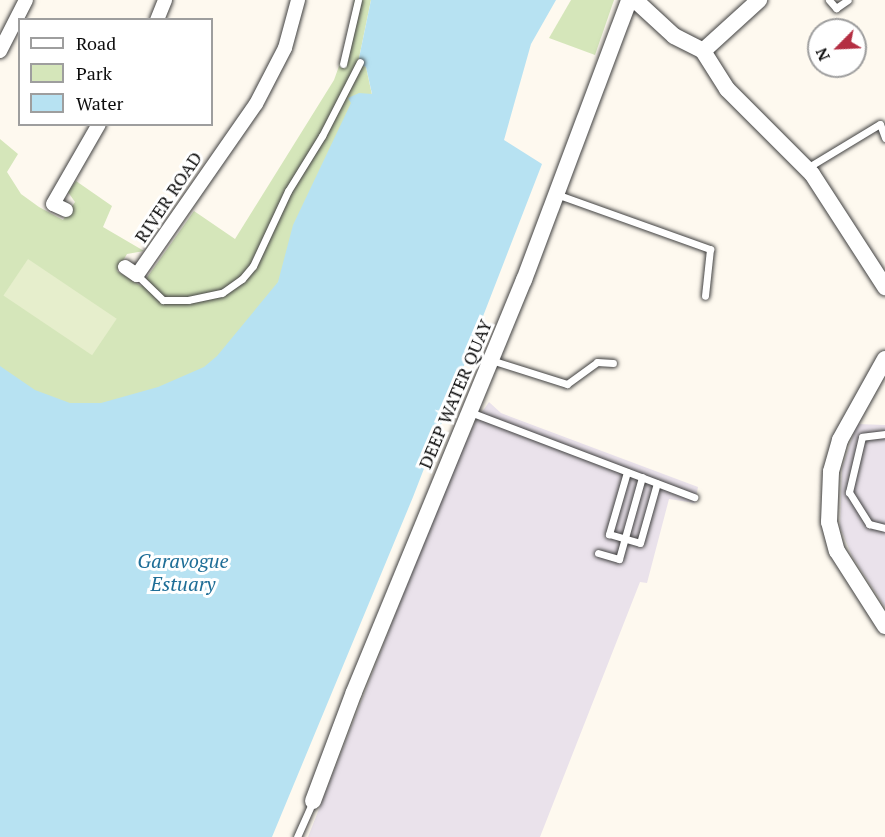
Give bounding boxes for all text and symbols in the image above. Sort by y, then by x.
legend [18,18,213,126]
north arrow [807,18,867,78]
text: Road [76,31,116,55]
text: N [810,44,835,65]
text: Park [76,61,112,85]
text: Water [76,91,123,115]
street label: RIVER ROAD [130,148,206,246]
street label: DEEP WATER QUAY [414,316,496,472]
water label: Garavogue Estuary [137,549,229,596]

